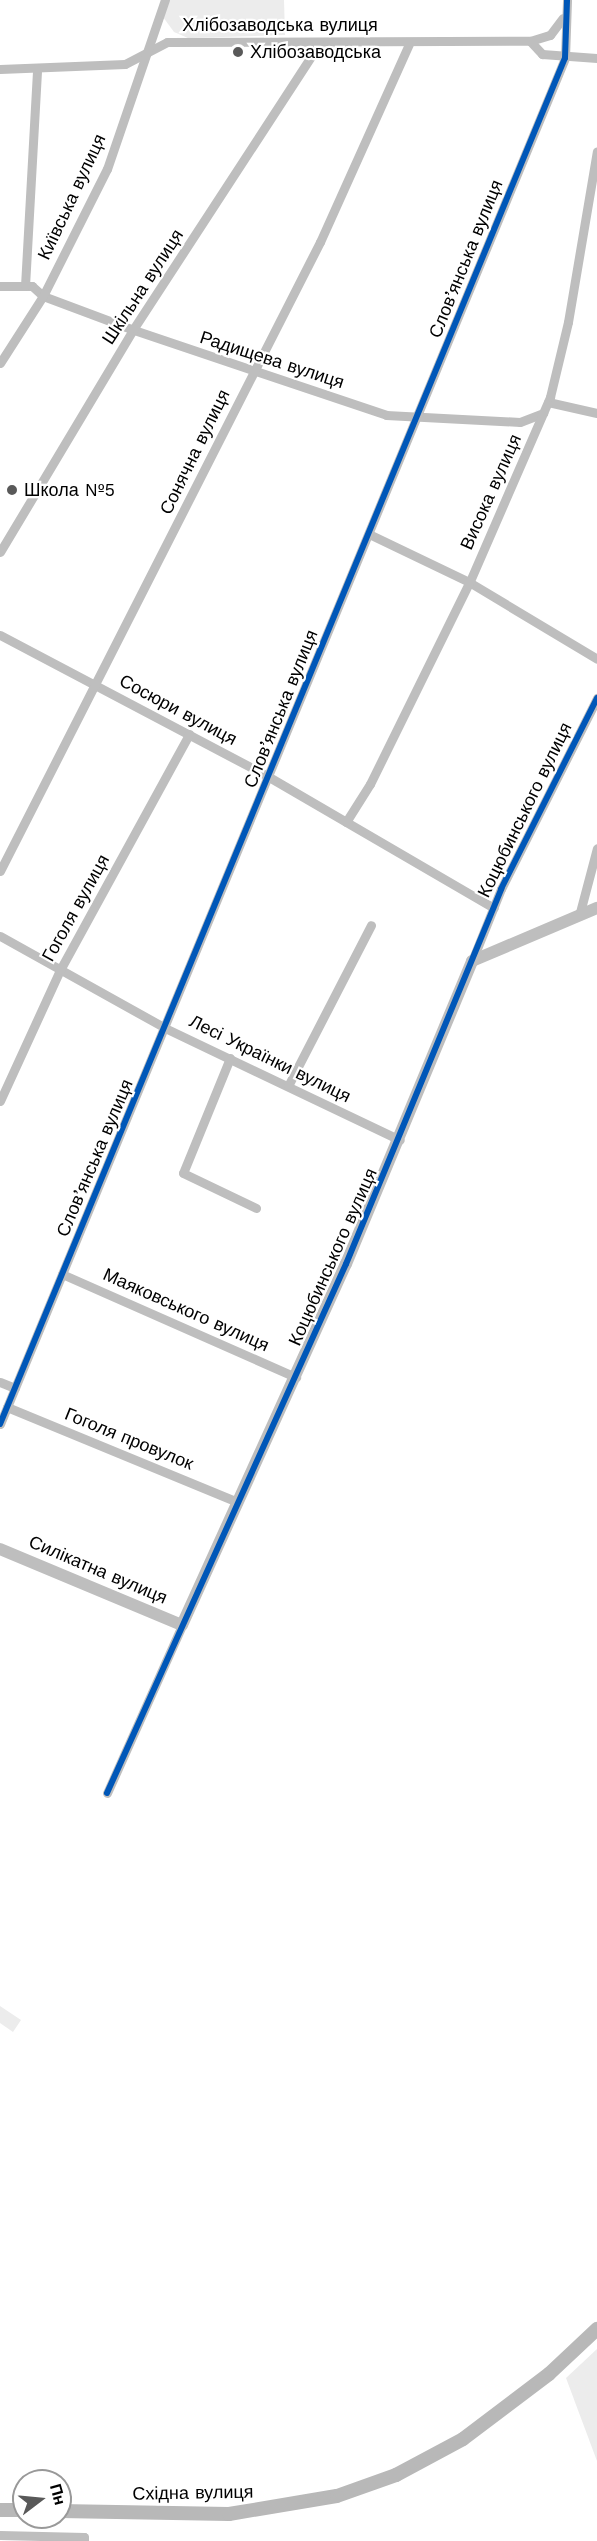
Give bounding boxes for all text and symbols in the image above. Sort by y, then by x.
street label: Хлібозаводська вулиця [182,14,378,36]
place label: Хлібозаводська [250,41,381,63]
marker: Хлібозаводська [231,45,245,59]
street label: Київська вулиця [33,131,111,263]
street label: Слов’янська вулиця [424,177,508,341]
street label: Шкільна вулиця [98,225,188,349]
street label: Радищева вулиця [197,326,347,394]
street label: Сонячна вулиця [155,386,235,518]
street label: Висока вулиця [456,431,526,553]
place label: Школа №5 [24,479,115,501]
marker: Школа №5 [5,483,19,497]
street label: Слов’янська вулиця [239,627,323,791]
street label: Сосюри вулиця [115,670,241,750]
street label: Коцюбинського вулиця [473,719,577,901]
street label: Гоголя вулиця [38,851,114,965]
street label: Лесі Українки вулиця [186,1011,354,1107]
street label: Слов’янська вулиця [52,1076,138,1240]
street label: Коцюбинського вулиця [284,1165,382,1349]
street label: Маяковського вулиця [100,1264,272,1356]
street label: Гоголя провулок [62,1403,196,1475]
street label: Силікатна вулиця [26,1531,170,1609]
north arrow [12,2469,72,2529]
street label: Східна вулиця [132,2481,254,2505]
text: Пн [46,2482,70,2507]

